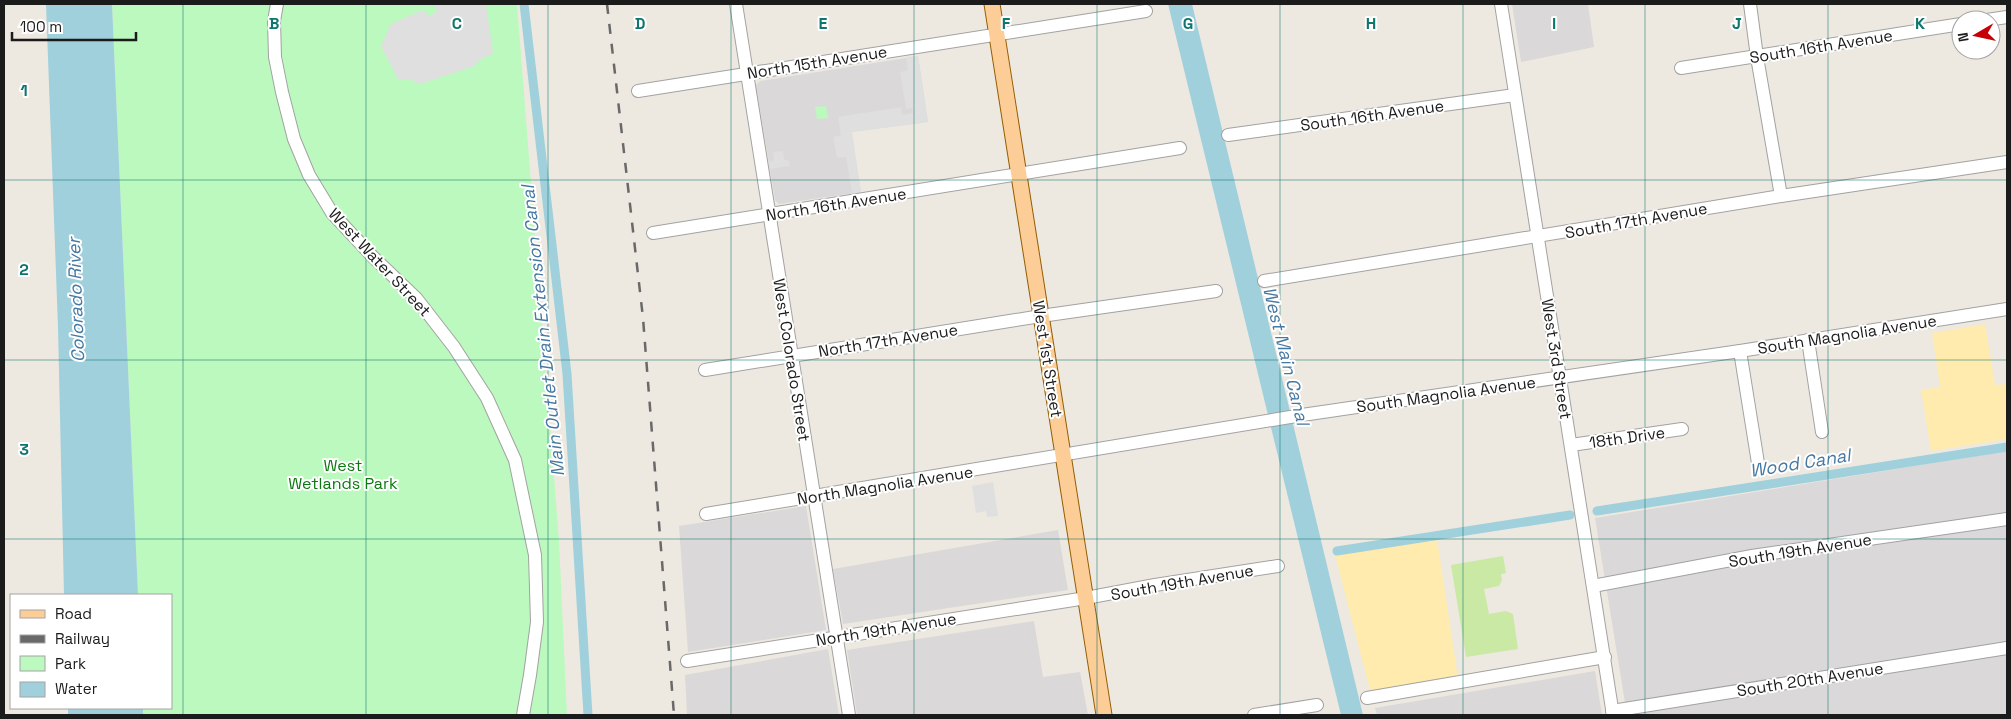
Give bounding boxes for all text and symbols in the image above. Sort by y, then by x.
scale bar [12,10,136,42]
north arrow [1951,10,2001,60]
text: B [269,13,279,34]
text: C [452,13,462,34]
text: D [635,13,645,34]
text: E [819,13,828,34]
text: F [1002,13,1011,34]
text: G [1183,13,1193,34]
text: H [1366,13,1376,34]
text: I [1552,13,1556,34]
text: J [1732,13,1742,34]
text: K [1915,13,1925,34]
text: 100 m [20,17,62,36]
street label: South 16th Avenue [1748,25,1894,68]
text: N [1954,31,1973,43]
street label: North 15th Avenue [745,41,889,84]
text: 1 [20,80,28,101]
street label: South 16th Avenue [1299,95,1445,136]
water label: Main Outlet Drain Extension Canal [516,182,569,478]
street label: North 16th Avenue [764,183,908,226]
street label: South 17th Avenue [1563,198,1709,243]
street label: West Water Street [324,204,435,321]
water label: Colorado River [62,235,89,363]
text: 2 [19,259,29,280]
street label: West Colorado Street [768,277,815,443]
water label: West Main Canal [1258,284,1315,430]
street label: West 3rd Street [1537,297,1576,421]
street label: West 1st Street [1028,299,1067,419]
street label: South Magnolia Avenue [1756,310,1938,359]
street label: North 17th Avenue [817,319,959,362]
street label: South Magnolia Avenue [1355,372,1537,417]
street label: 18th Drive [1588,422,1666,453]
text: 3 [19,439,29,460]
water label: Wood Canal [1748,443,1854,482]
park label: West Wetlands Park [288,455,398,494]
street label: North Magnolia Avenue [796,461,975,510]
street label: South 19th Avenue [1727,529,1873,572]
street label: South 19th Avenue [1109,560,1255,605]
legend [10,594,172,709]
text: Road [55,604,92,623]
street label: North 19th Avenue [814,608,958,651]
text: Railway [55,629,110,648]
text: Park [55,654,86,673]
street label: South 20th Avenue [1735,658,1885,701]
text: Water [55,679,98,698]

